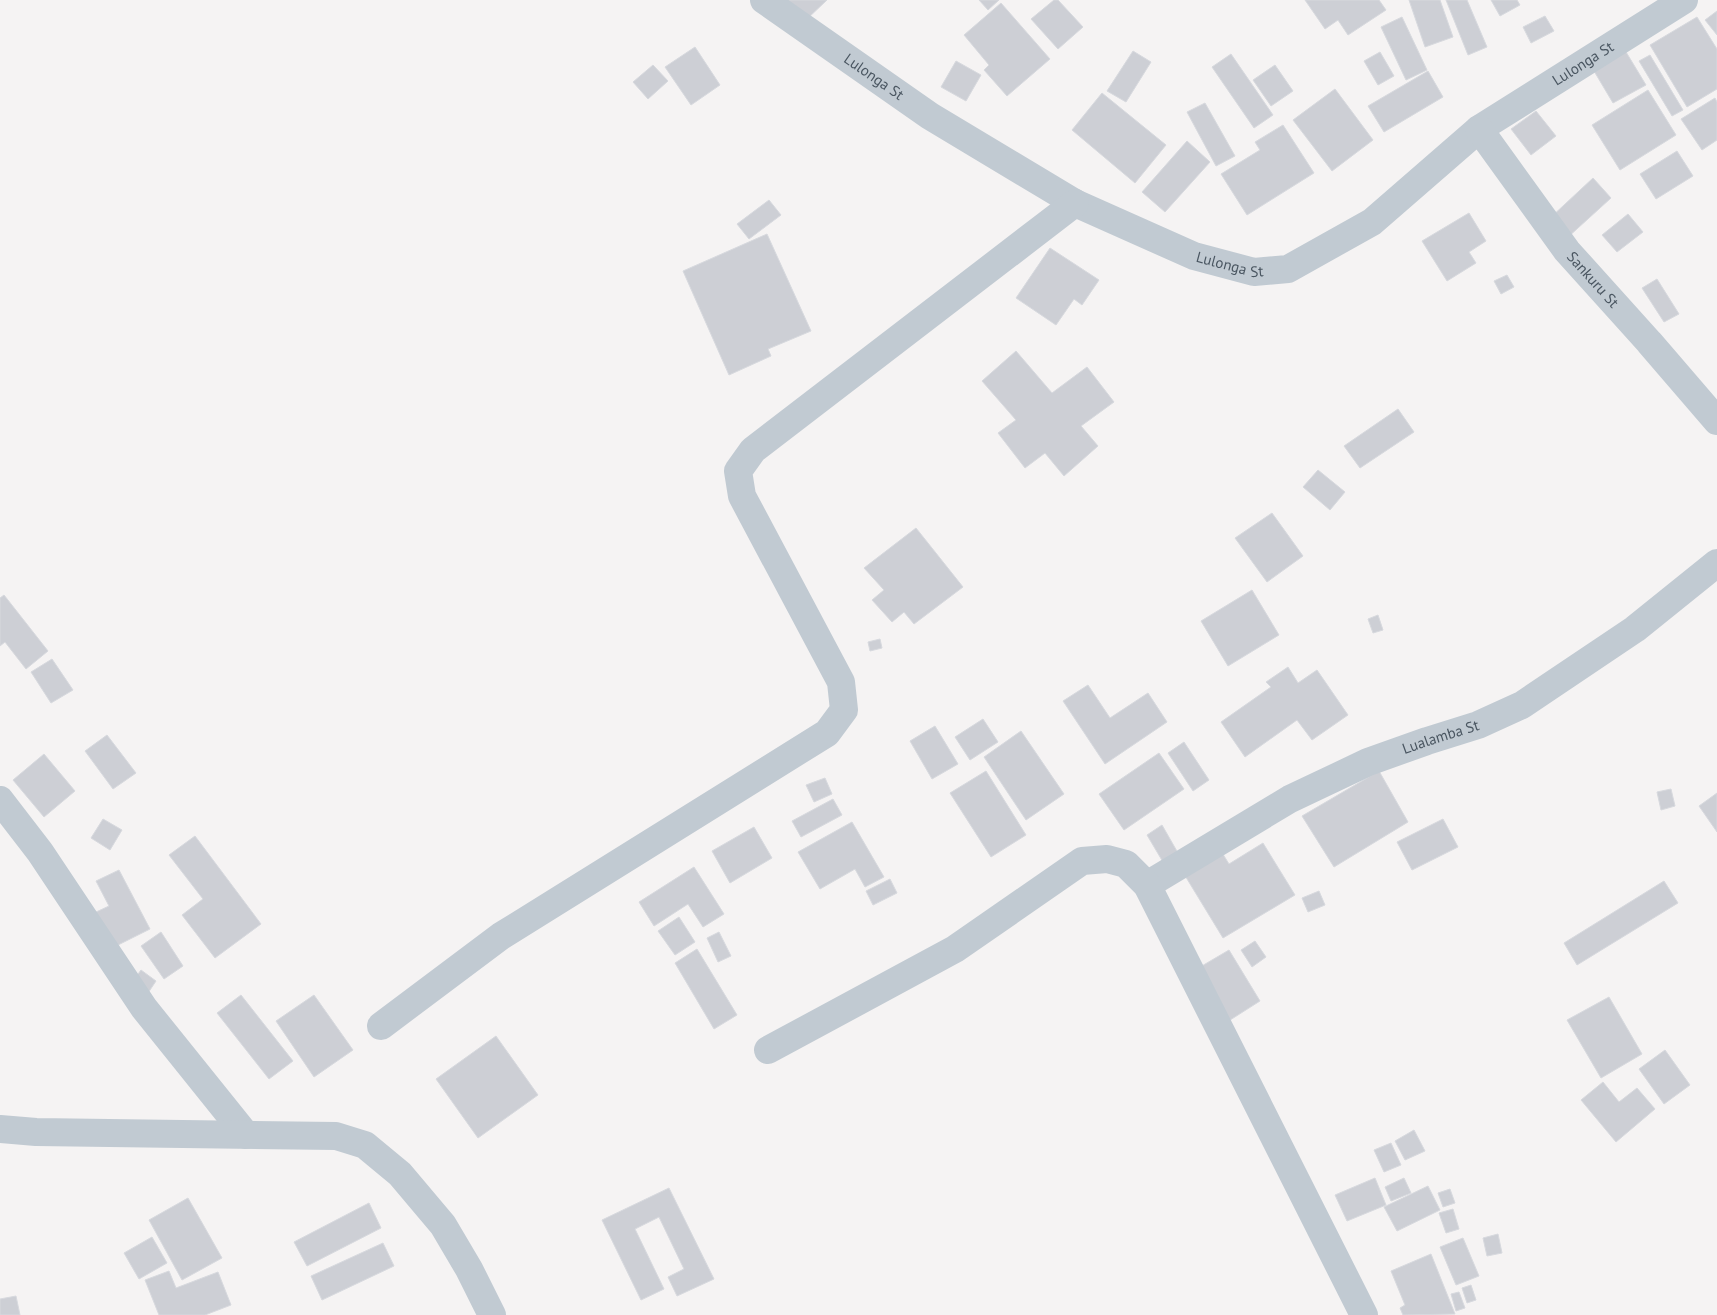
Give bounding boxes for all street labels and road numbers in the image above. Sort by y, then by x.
street label: Lulonga St [1549,37,1617,90]
street label: Lulonga St [840,49,908,104]
street label: Lulonga St [1194,247,1264,281]
street label: Sankuru St [1563,247,1623,311]
street label: Lualamba St [1399,715,1481,758]

